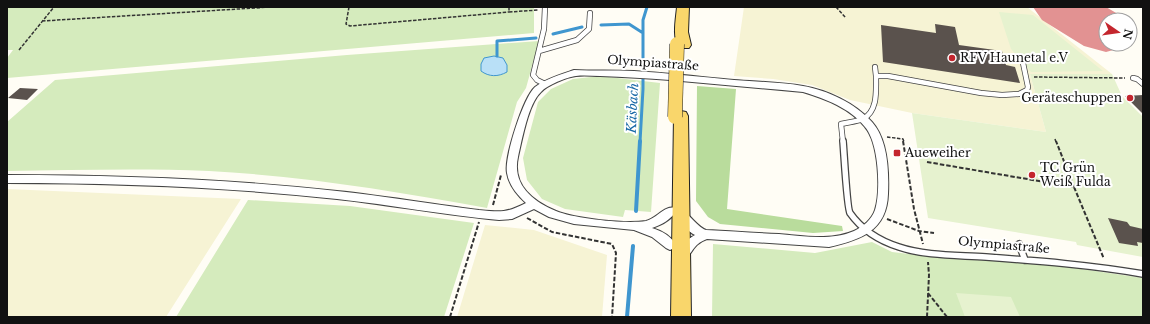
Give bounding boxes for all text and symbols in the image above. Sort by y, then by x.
north arrow [1098,12,1138,52]
text: N [1120,28,1136,42]
place label: RFV Haunetal e.V [960,50,1068,65]
street label: Olympiastraße [607,52,700,73]
marker: RFV Haunetal e.V [947,53,957,63]
water label: Käsbach [623,82,642,135]
place label: Geräteschuppen [1021,90,1122,105]
marker: Geräteschuppen [1125,93,1135,103]
place label: Aueweiher [904,145,971,160]
marker: Aueweiher [892,148,902,158]
place label: TC Grün Weiß Fulda [1039,160,1111,189]
marker: TC Grün Weiß Fulda [1027,170,1037,180]
street label: Olympiastraße [958,233,1051,256]

